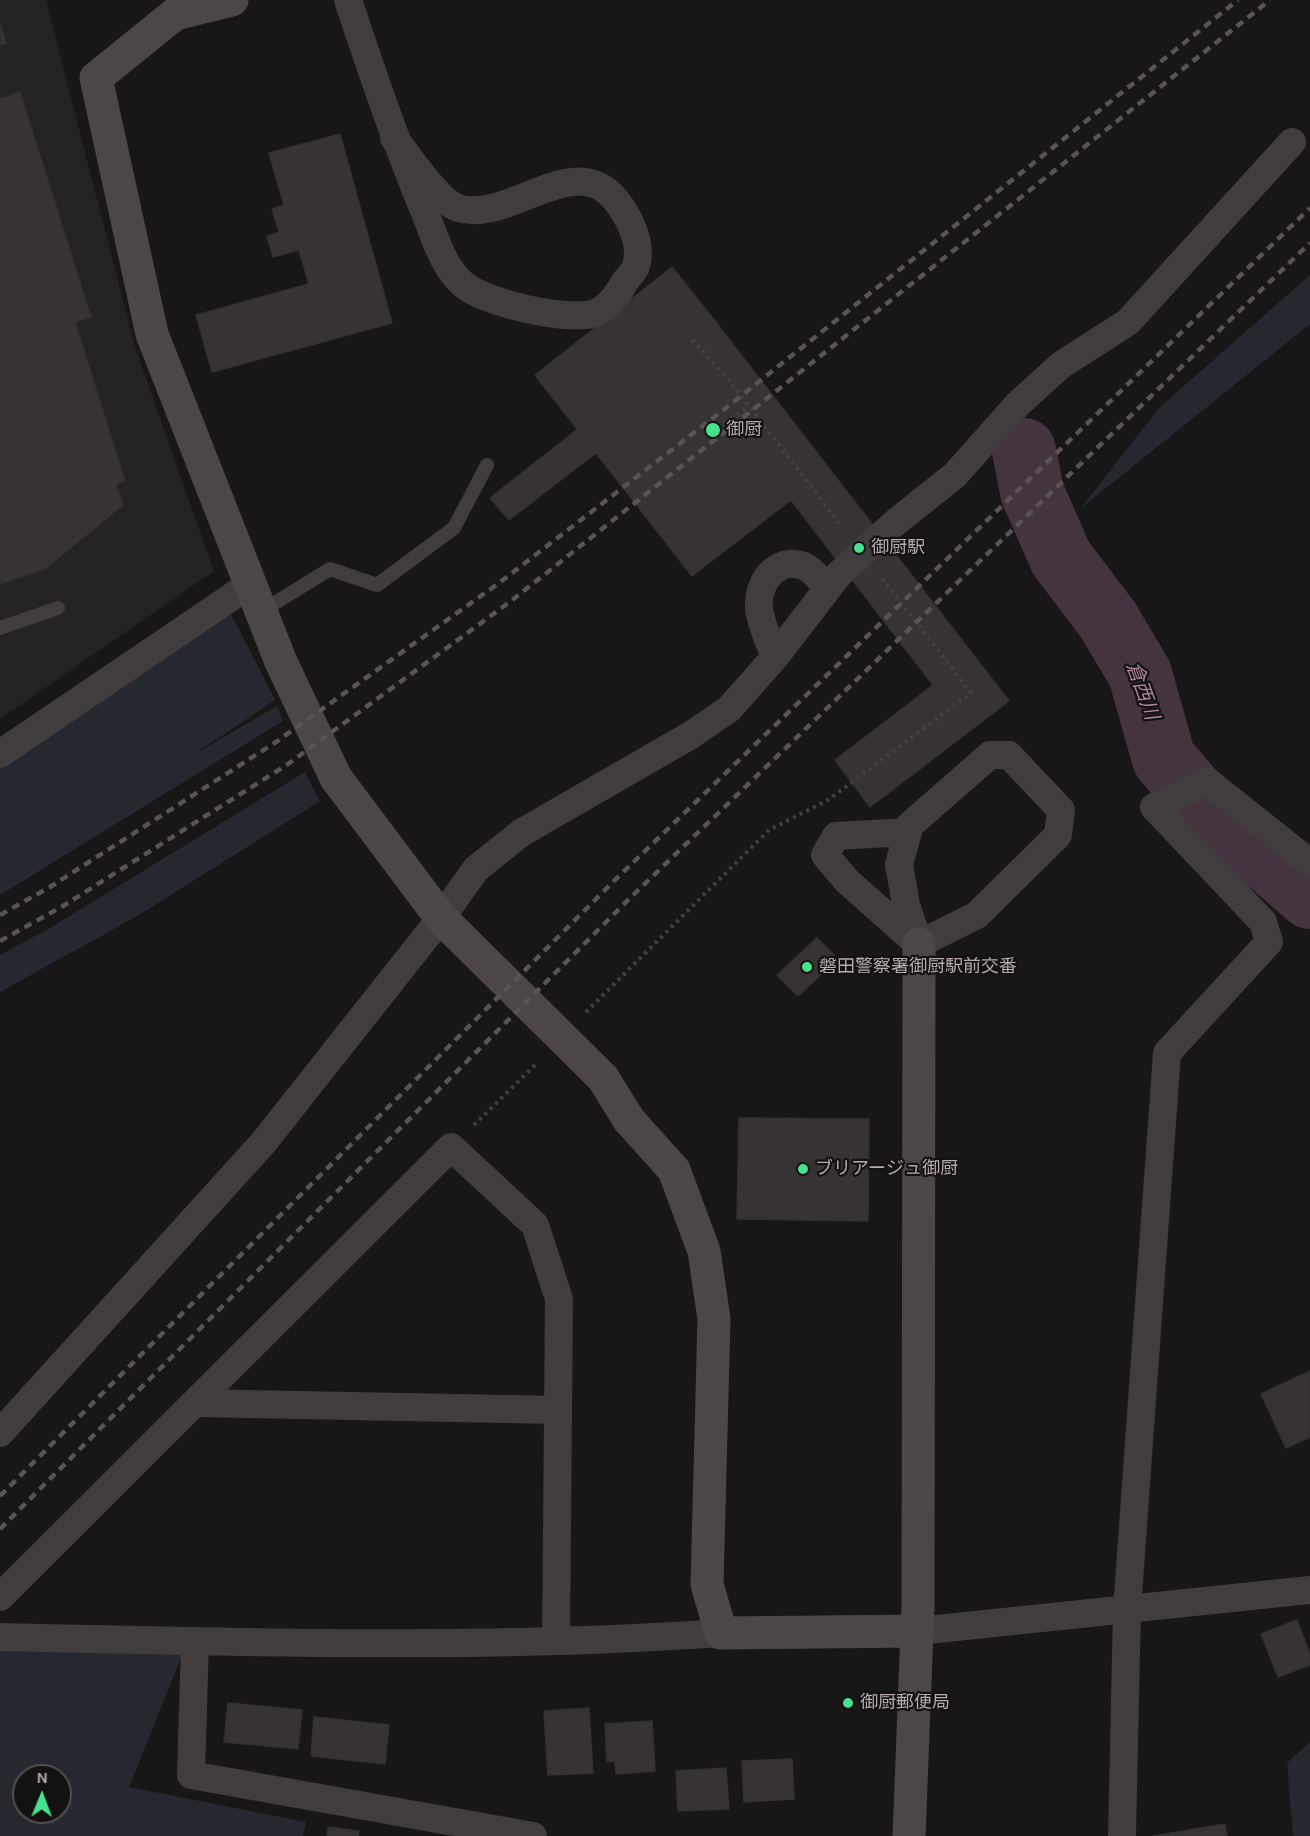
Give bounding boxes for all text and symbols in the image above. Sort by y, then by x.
place label: 御厨 [726,419,762,441]
marker: 御厨 [704,421,722,439]
place label: 御厨駅 [871,537,925,559]
marker: 御厨駅 [852,541,866,555]
water label: 倉西川 [1120,659,1164,723]
place label: 磐田警察署御厨駅前交番 [819,956,1017,978]
marker: 磐田警察署御厨駅前交番 [800,960,814,974]
place label: ブリアージュ御厨 [815,1158,958,1180]
marker: ブリアージュ御厨 [796,1162,810,1176]
place label: 御厨郵便局 [860,1692,950,1714]
marker: 御厨郵便局 [841,1696,855,1710]
north arrow [12,1764,72,1824]
text: N [36,1768,48,1787]

